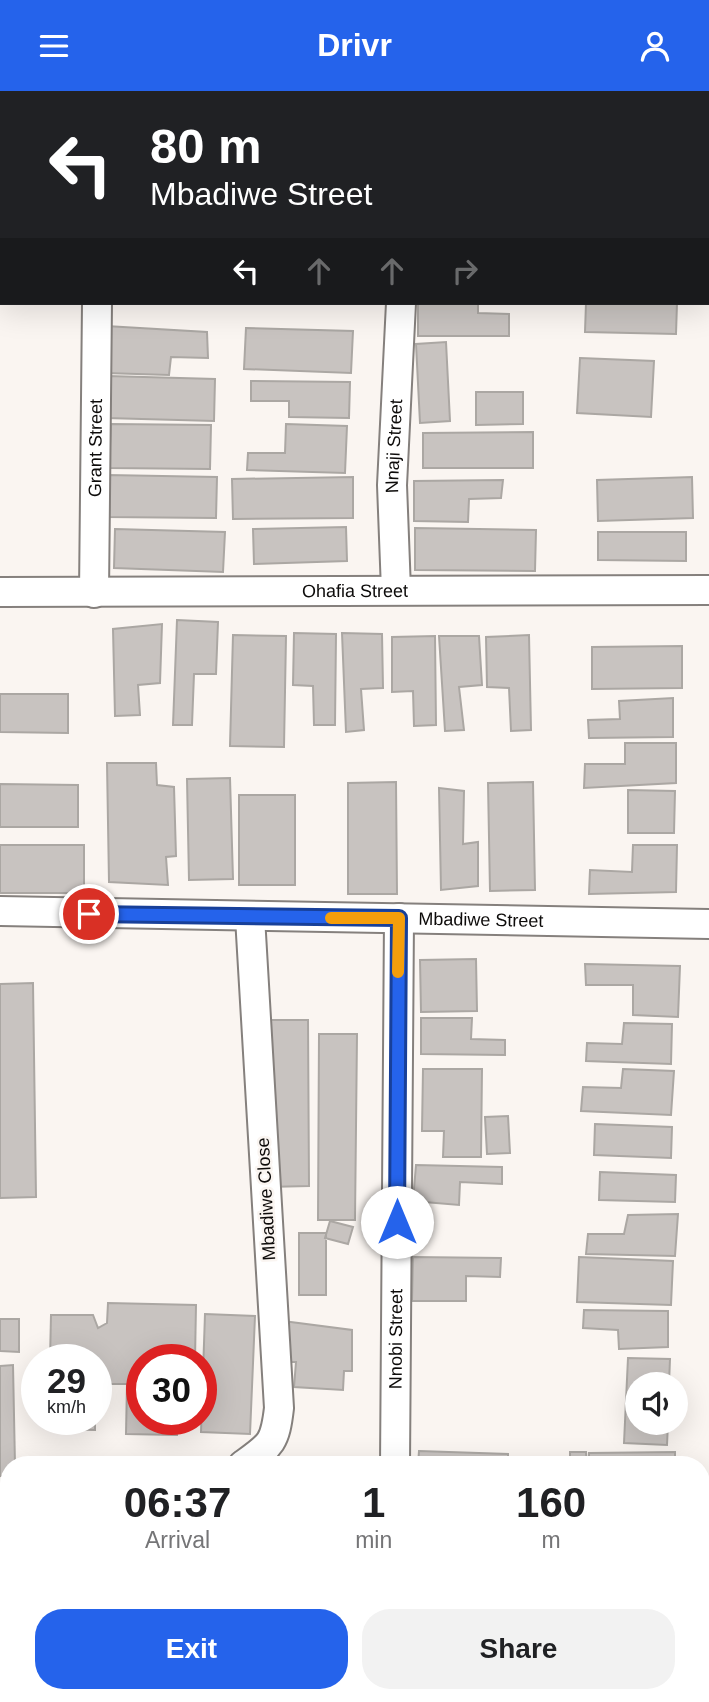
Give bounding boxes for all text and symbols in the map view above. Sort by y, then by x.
icon: menu [35,27,73,65]
text: Drivr [317,27,392,63]
icon: person [636,27,674,65]
icon: left [35,119,126,210]
text: 80 m [150,119,262,173]
text: Mbadiwe Street [150,176,372,212]
icon: left [227,252,265,290]
icon: ahead [300,252,338,290]
icon: ahead [373,252,411,290]
icon: right [446,252,484,290]
street label: Grant Street [85,399,106,497]
street label: Nnaji Street [382,399,406,494]
street label: Ohafia Street [302,581,408,601]
pin [59,884,119,944]
icon: arrive [70,895,108,933]
street label: Mbadiwe Street [418,909,544,931]
street label: Mbadiwe Close [253,1137,279,1261]
position arrow [360,1185,434,1259]
street label: Nnobi Street [386,1289,406,1389]
speed limit sign: 30 [126,1344,217,1435]
text: 29 [47,1361,86,1400]
map controls [625,1372,688,1435]
button: sound [625,1372,688,1435]
text: km/h [47,1397,86,1417]
text: 06:37 [124,1479,231,1526]
text: 1 [362,1479,385,1526]
text: 160 [516,1479,586,1526]
text: Arrival [145,1527,210,1553]
text: min [355,1527,392,1553]
text: m [542,1527,561,1553]
button: Exit [35,1609,348,1689]
button: Share [362,1609,675,1689]

